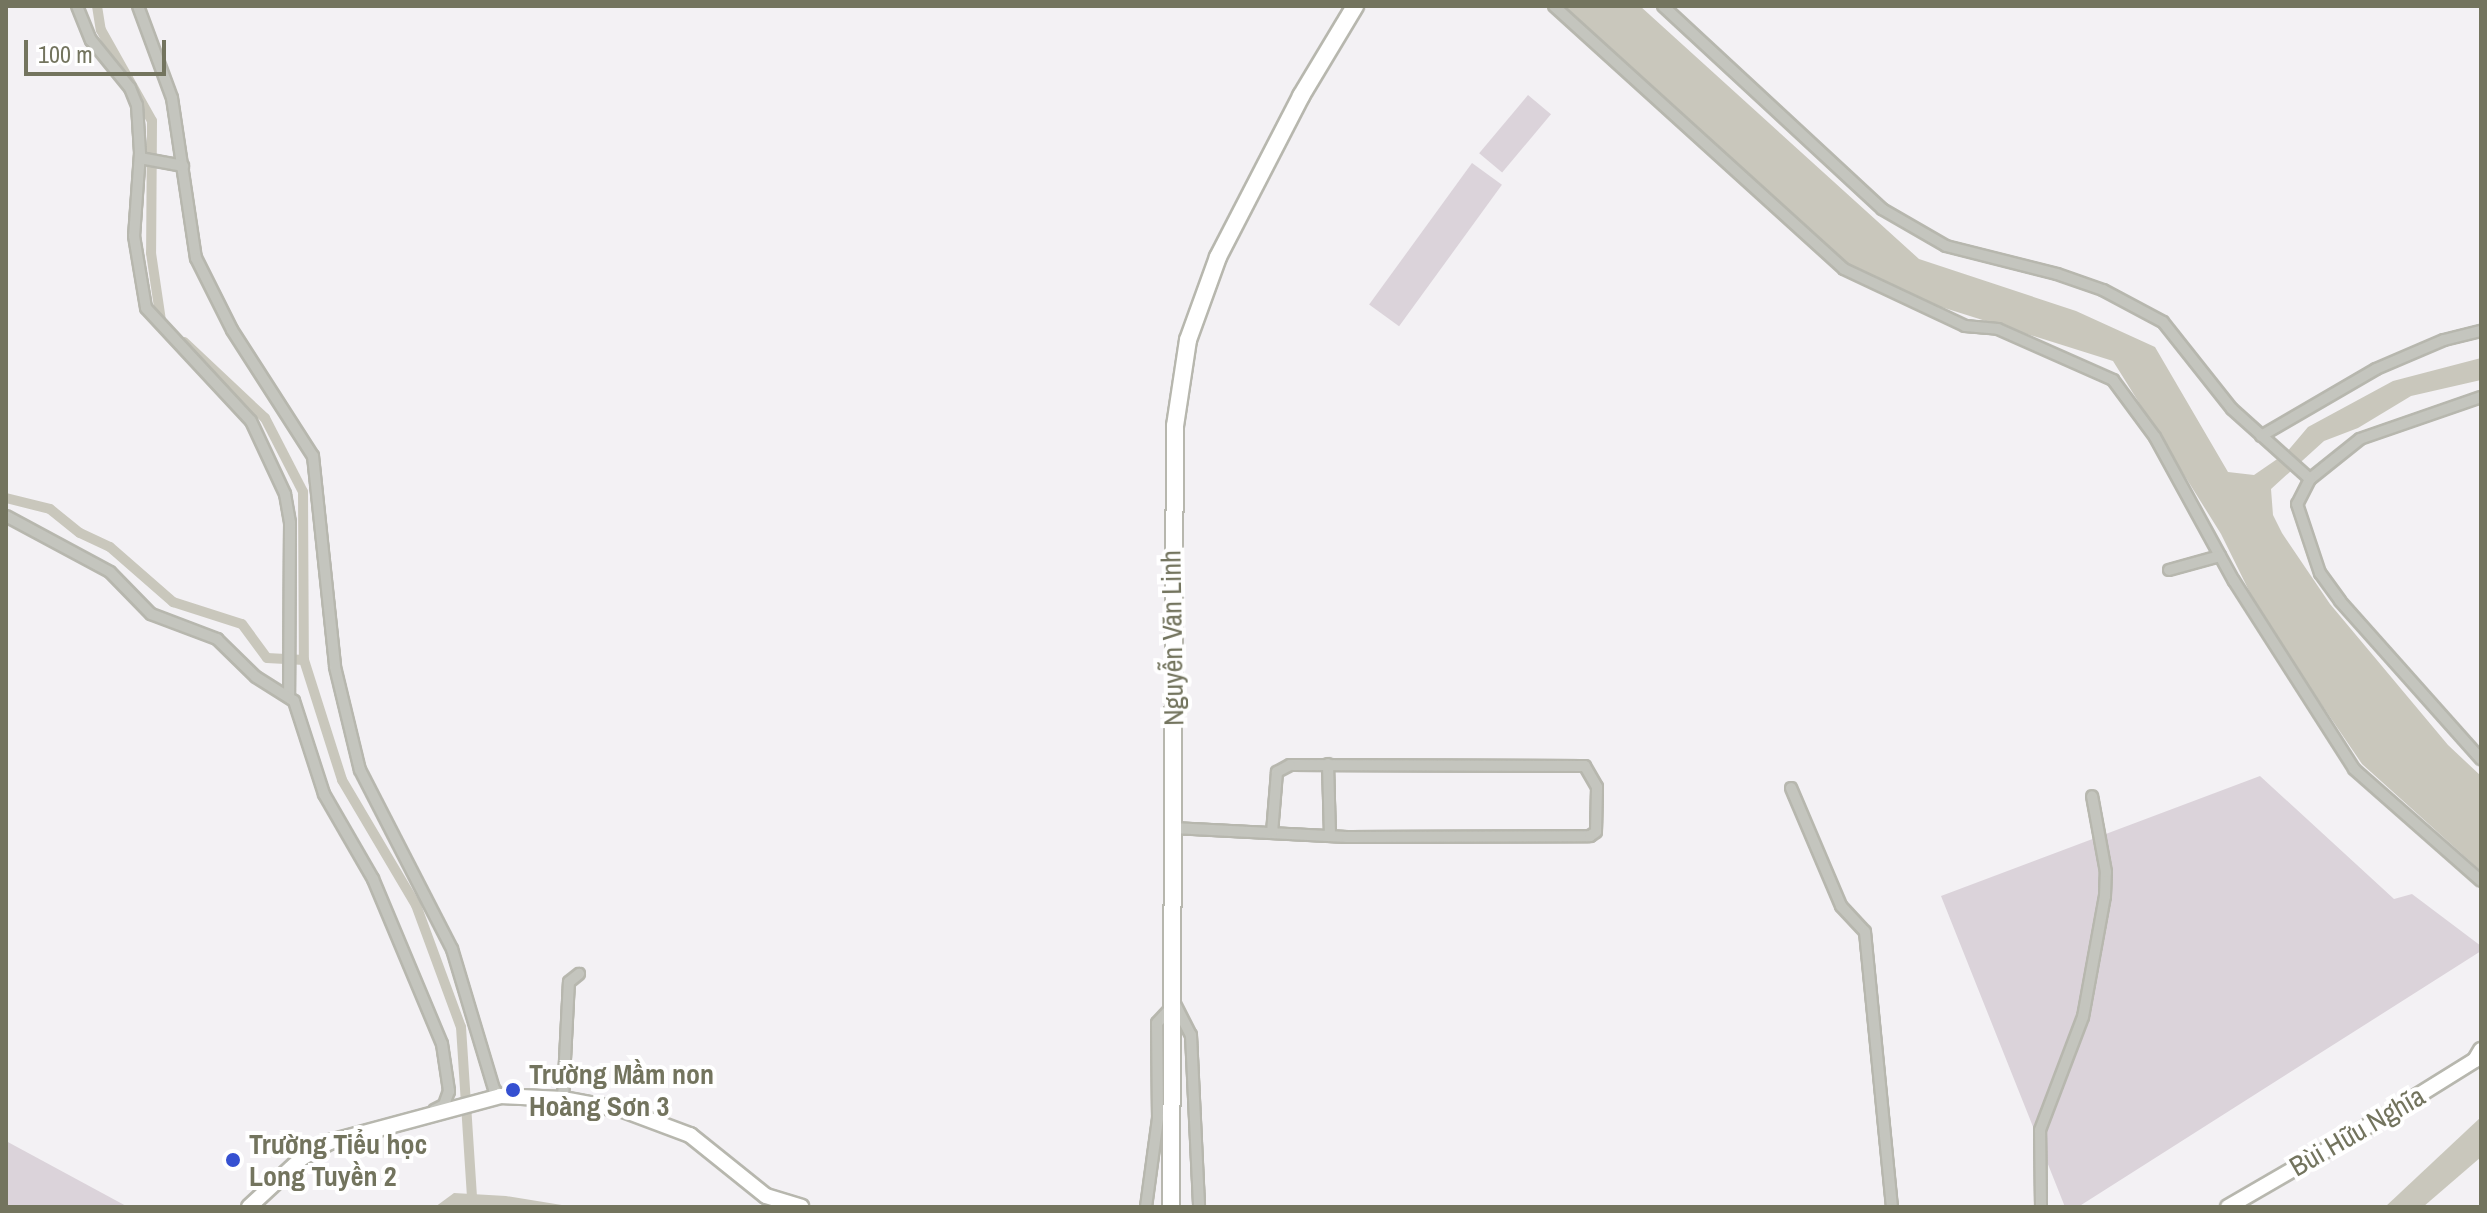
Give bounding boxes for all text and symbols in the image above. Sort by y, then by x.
scale bar [28,24,170,74]
text: 100 m [38,38,93,70]
street label: Nguyễn Văn Linh [1154,550,1190,726]
place label: Trường Mầm non Hoàng Sơn 3 [529,1057,714,1123]
street label: Bùi Hữu Nghĩa [2283,1079,2431,1183]
marker: Trường Mầm non Hoàng Sơn 3 [504,1081,522,1099]
place label: Trường Tiểu học Long Tuyền 2 [249,1127,427,1193]
marker: Trường Tiểu học Long Tuyền 2 [224,1151,242,1169]

